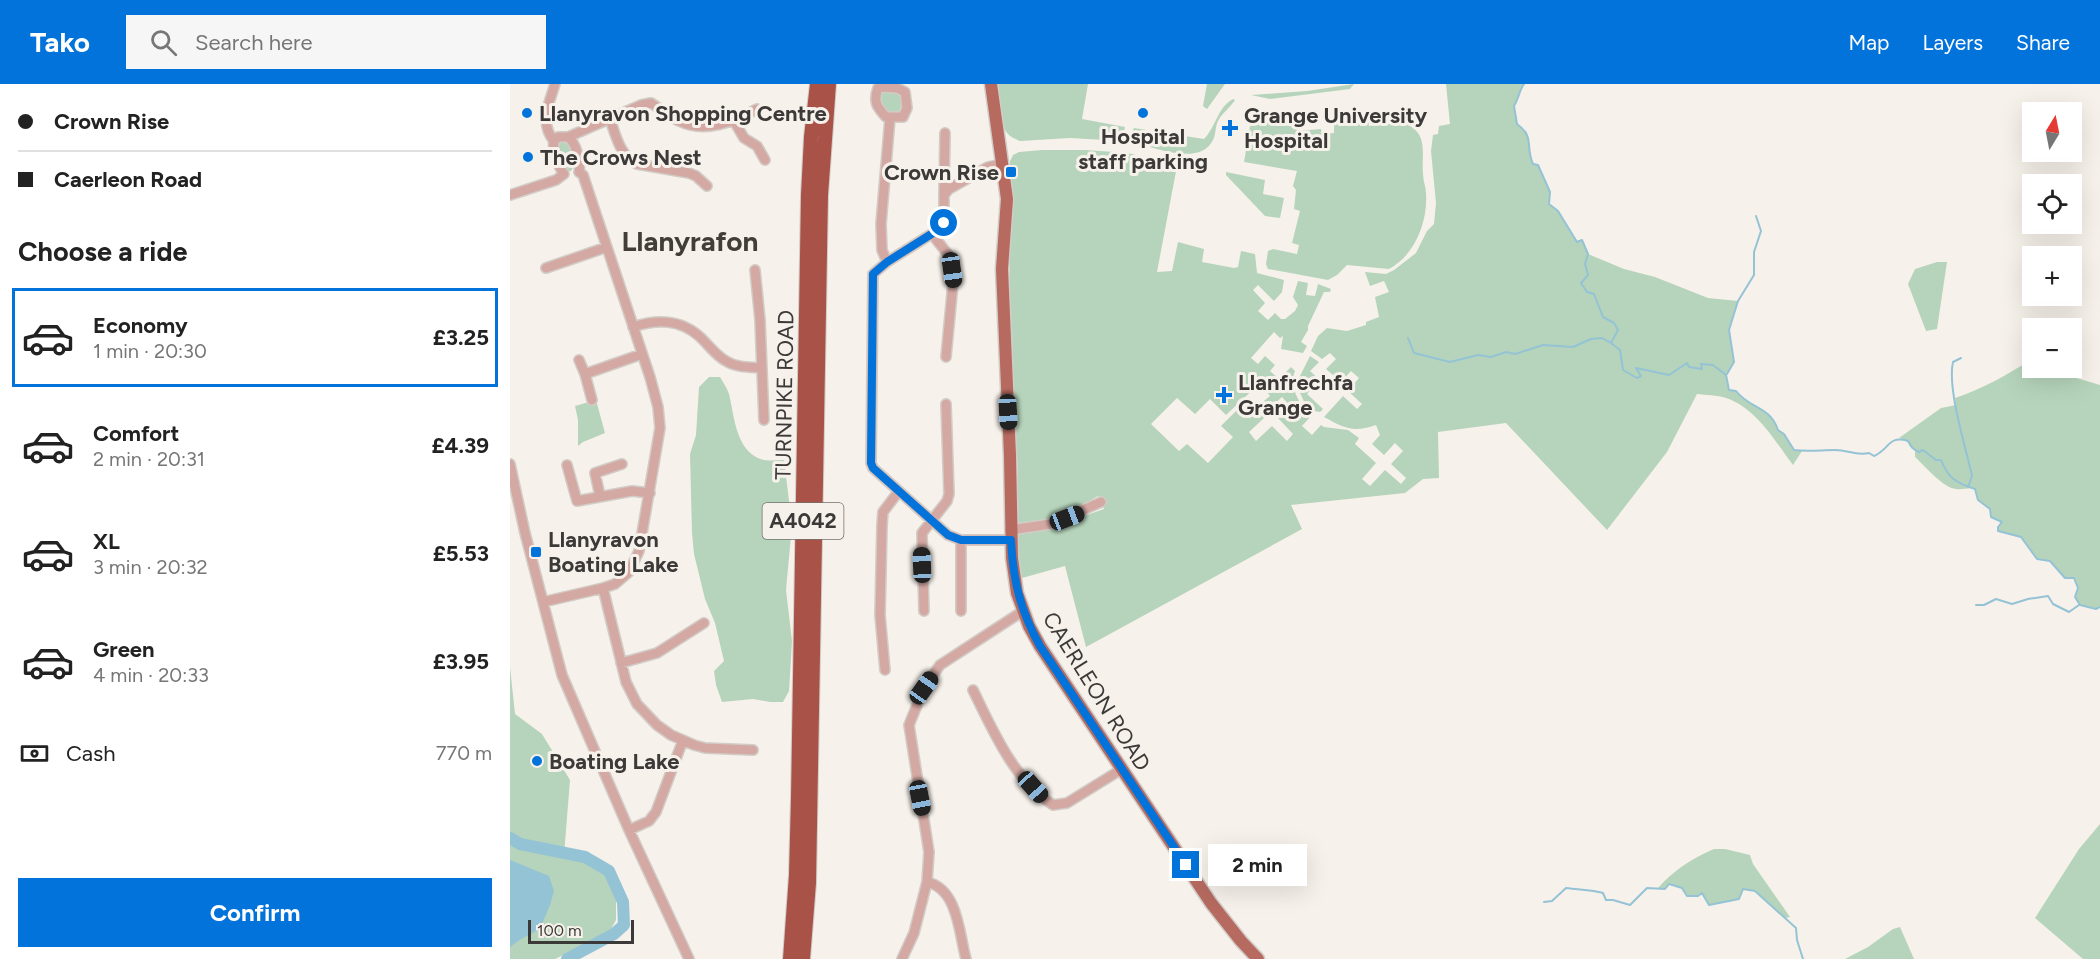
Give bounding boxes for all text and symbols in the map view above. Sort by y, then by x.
search box [126,15,546,69]
text: Tako [30,25,90,59]
icon: search [147,26,180,59]
text: Search here [195,29,313,56]
text: Map [1849,30,1889,55]
text: Layers [1922,30,1983,55]
text: Share [2016,30,2070,55]
place label: Llanyravon Shopping Centre [539,100,827,127]
place label: Grange University Hospital [1244,102,1428,154]
north arrow [2022,102,2082,162]
map controls [2022,102,2082,378]
marker: Llanyravon Shopping Centre [520,106,534,120]
marker: Hospital staff parking [1136,106,1150,120]
text: Crown Rise [54,108,169,135]
marker: Grange University Hospital [1221,119,1239,137]
place label: Hospital staff parking [1078,123,1208,175]
place label: The Crows Nest [540,144,702,171]
marker: The Crows Nest [521,150,535,164]
place label: Crown Rise [884,159,999,186]
marker: Crown Rise [1004,165,1018,179]
text: Caerleon Road [54,166,202,193]
button: locate [2022,174,2082,234]
route start [930,209,957,236]
district label: Llanyrafon [622,224,758,258]
text: Choose a ride [18,235,187,268]
button: + [2022,246,2082,306]
car [941,251,963,289]
street label: TURNPIKE ROAD [770,310,799,480]
icon: car [21,311,75,365]
text: Economy [93,312,188,339]
button: − [2022,318,2082,378]
text: £3.25 [433,324,489,351]
text: 1 min · 20:30 [93,339,207,363]
place label: Llanfrechfa Grange [1238,369,1353,421]
marker: Llanfrechfa Grange [1215,386,1233,404]
car [998,394,1018,430]
icon: car [21,419,75,473]
text: Comfort [93,420,179,447]
text: £4.39 [432,432,489,459]
text: 2 min · 20:31 [93,447,205,471]
road number: A4042 [762,503,844,539]
car [1047,503,1087,533]
place label: Llanyravon Boating Lake [548,526,679,578]
icon: car [21,527,75,581]
text: XL [93,528,120,555]
text: £5.53 [433,540,489,567]
marker: Llanyravon Boating Lake [529,545,543,559]
car [912,547,932,583]
text: 3 min · 20:32 [93,555,208,579]
street label: CAERLEON ROAD [1037,607,1156,776]
icon: car [21,635,75,689]
text: Green [93,636,155,663]
text: £3.95 [433,648,489,675]
text: 4 min · 20:33 [93,663,209,687]
car [906,668,942,708]
icon: cash [18,737,51,770]
text: Cash [66,740,116,767]
text: 770 m [436,741,492,765]
place label: Boating Lake [549,748,680,775]
marker: Boating Lake [530,754,544,768]
car [1014,768,1052,806]
car [908,779,932,817]
callout: 2 min [1207,844,1306,886]
route end [1172,851,1199,878]
text: 2 min [1232,853,1283,877]
button: Confirm [18,878,492,947]
scale bar [528,917,634,944]
text: 100 m [537,921,582,940]

